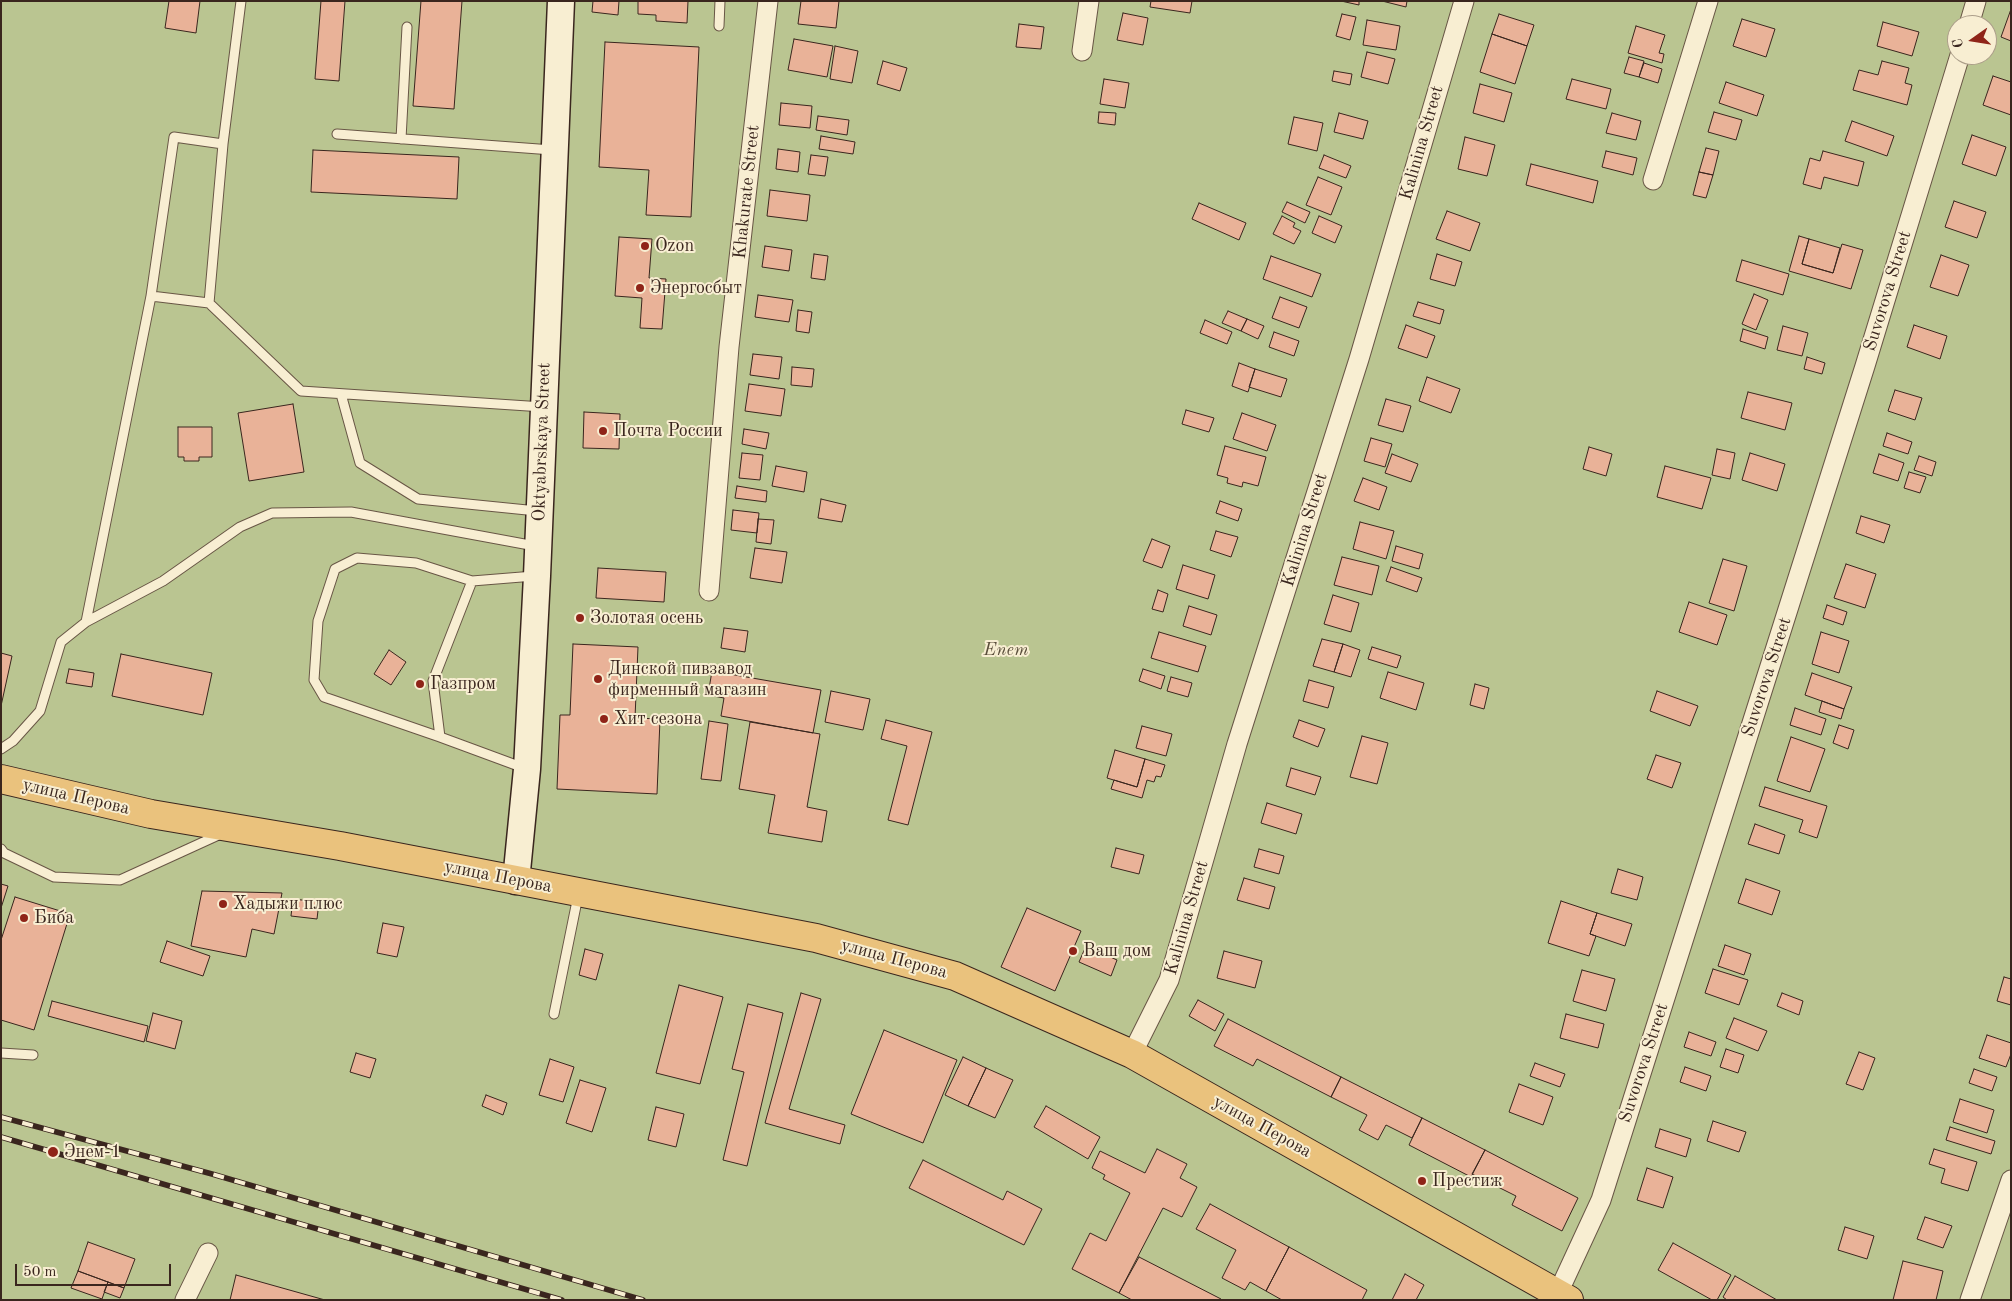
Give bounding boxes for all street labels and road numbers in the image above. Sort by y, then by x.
street label: Kalinina Street [1395,83,1449,203]
street label: Khakurate Street [729,124,765,260]
street label: Suvorova Street [1859,228,1917,354]
street label: Oktyabrskaya Street [528,362,556,522]
street label: Kalinina Street [1277,470,1333,590]
street label: Suvorova Street [1737,614,1797,740]
street label: улица Перова [20,774,132,820]
street label: улица Перова [442,856,554,898]
street label: Kalinina Street [1160,858,1214,978]
street label: улица Перова [838,934,950,984]
street label: Suvorova Street [1614,1000,1674,1126]
street label: улица Перова [1209,1091,1315,1163]

